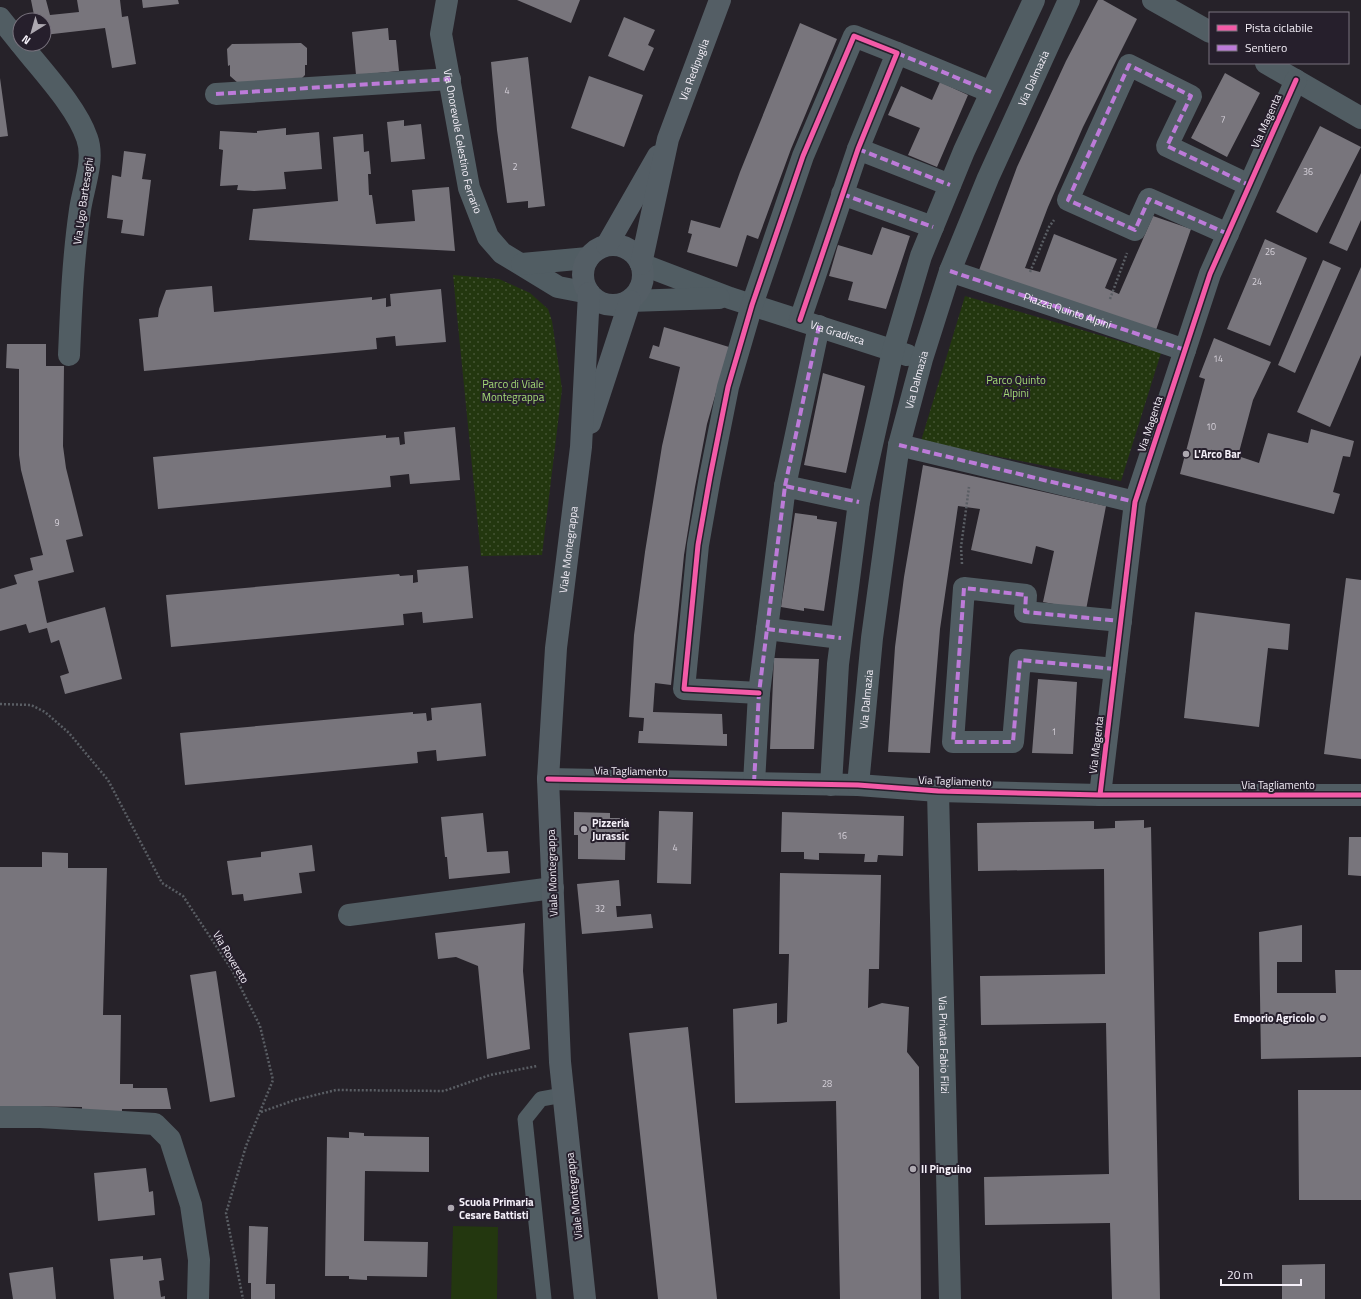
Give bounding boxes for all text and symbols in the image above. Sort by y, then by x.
north arrow [12,12,52,52]
legend [1209,12,1349,64]
text: Pista ciclabile [1245,18,1313,37]
text: N [18,31,34,49]
street label: Via Redipuglia [675,36,713,103]
text: Sentiero [1245,38,1287,57]
street label: Via Dalmazia [1014,47,1053,109]
street label: Via Onorevole Celestino Ferrario [439,67,486,216]
house number: 4 [504,84,510,97]
street label: Via Magenta [1247,91,1285,151]
house number: 7 [1220,113,1226,126]
street label: Via Ugo Bartesaghi [69,156,97,246]
house number: 2 [512,160,518,173]
house number: 36 [1303,165,1313,178]
house number: 26 [1265,245,1275,258]
house number: 24 [1252,275,1262,288]
street label: Piazza Quinto Alpini [1022,288,1114,333]
street label: Via Gradisca [808,316,867,349]
street label: Via Dalmazia [901,348,932,411]
house number: 14 [1213,352,1223,365]
park label: Parco Quinto Alpini [986,372,1046,401]
park label: Parco di Viale Montegrappa [482,376,545,405]
street label: Via Magenta [1133,394,1167,454]
house number: 10 [1206,420,1216,433]
place label: L'Arco Bar [1194,446,1241,462]
marker: L'Arco Bar [1181,449,1191,459]
street label: Viale Montegrappa [555,505,582,594]
house number: 9 [54,516,60,529]
street label: Via Dalmazia [855,668,877,730]
street label: Via Magenta [1085,715,1108,775]
house number: 1 [1051,725,1057,738]
street label: Via Tagliamento [594,762,668,780]
street label: Via Tagliamento [918,772,992,790]
street label: Via Tagliamento [1241,777,1315,793]
place label: Pizzeria Jurassic [592,815,630,844]
marker: Pizzeria Jurassic [579,824,589,834]
street label: Viale Montegrappa [542,829,562,917]
house number: 16 [837,829,847,842]
house number: 4 [672,841,678,854]
house number: 32 [595,902,605,915]
street label: Via Rovereto [209,928,253,986]
street label: Via Privata Fabio Filzi [935,996,953,1094]
place label: Emporio Agricolo [1234,1010,1315,1026]
marker: Emporio Agricolo [1318,1013,1328,1023]
house number: 28 [822,1077,832,1090]
street label: Viale Montegrappa [561,1151,587,1240]
place label: Il Pinguino [921,1161,972,1177]
marker: Il Pinguino [908,1164,918,1174]
place label: Scuola Primaria Cesare Battisti [459,1194,534,1223]
marker: Scuola Primaria Cesare Battisti [446,1203,456,1213]
scale bar [1221,1261,1301,1287]
text: 20 m [1227,1265,1253,1284]

